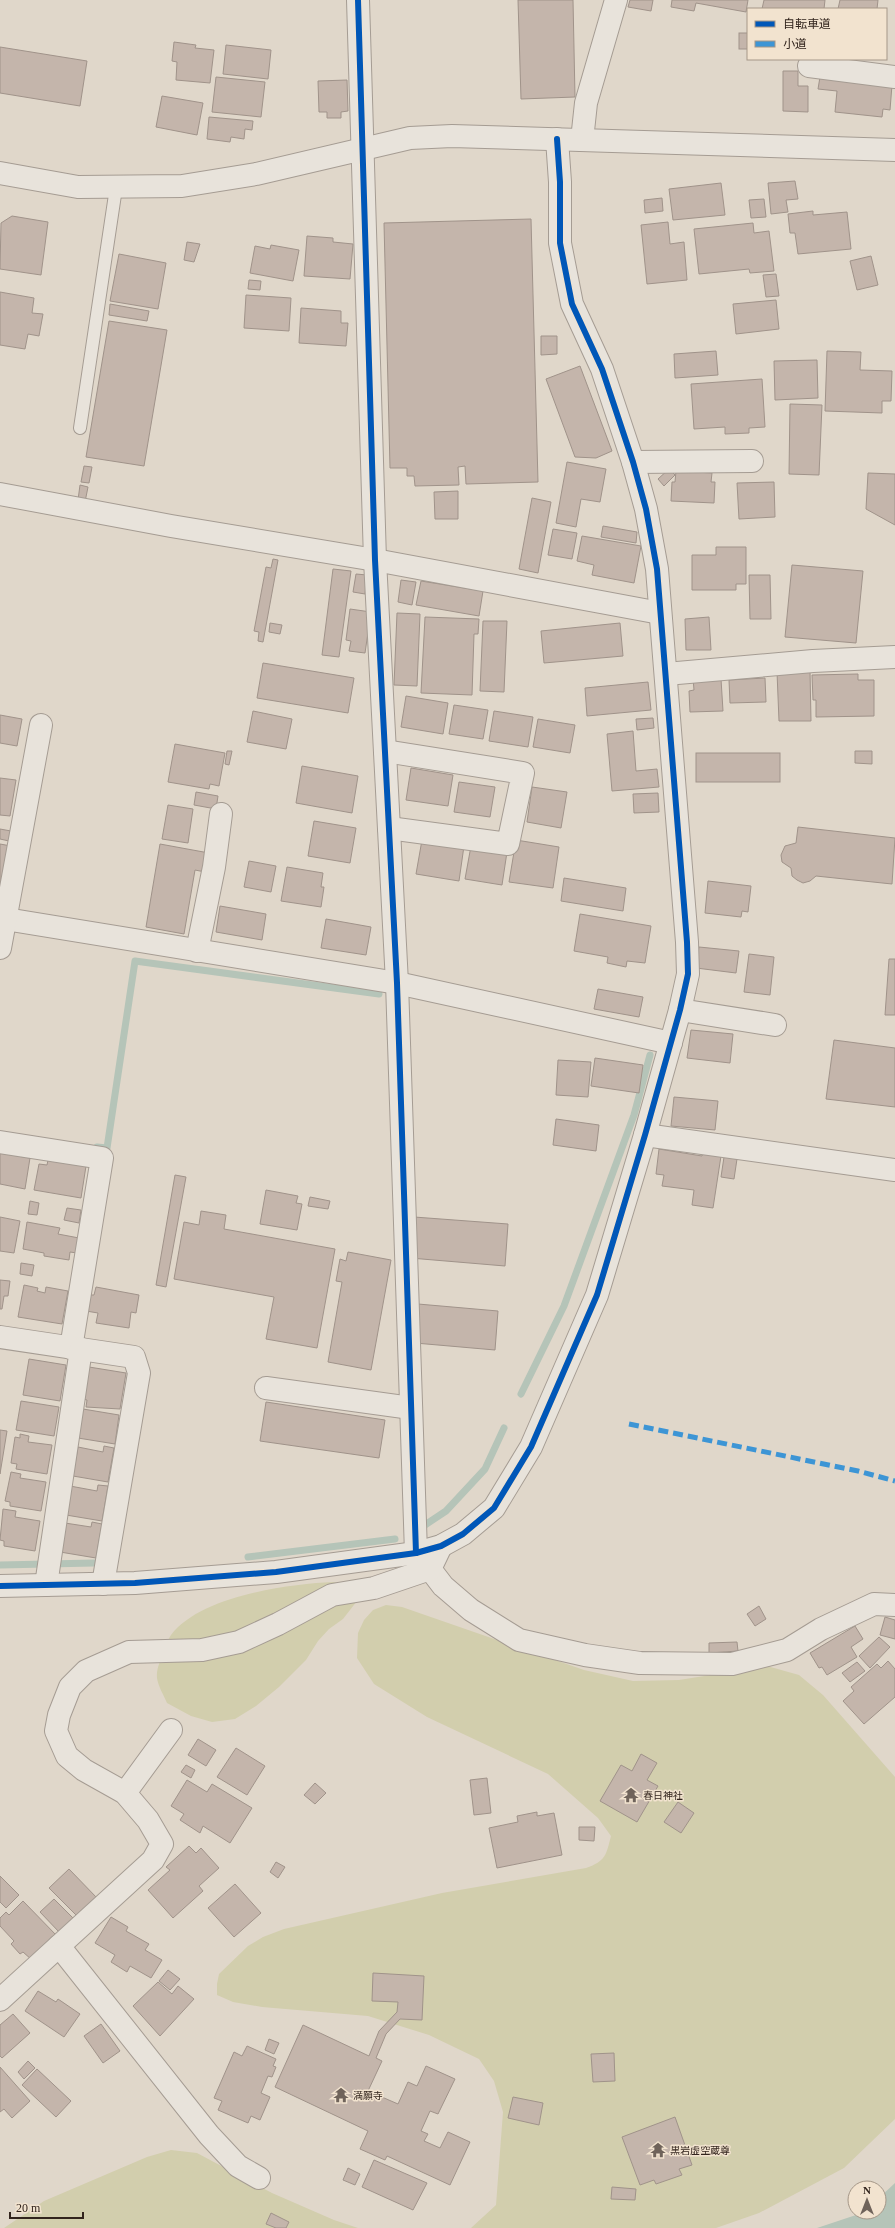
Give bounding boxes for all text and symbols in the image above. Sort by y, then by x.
legend [747,8,887,60]
text: 自転車道 [783,17,831,31]
text: 小道 [783,37,807,51]
temple icon: 春日神社 [622,1786,640,1804]
place label: 春日神社 [643,1790,683,1801]
temple icon: 満願寺 [332,2086,350,2104]
place label: 満願寺 [353,2090,383,2101]
temple icon: 黒岩虚空蔵尊 [649,2141,667,2159]
place label: 黒岩虚空蔵尊 [670,2145,730,2156]
north arrow [847,2180,887,2220]
text: N [863,2184,871,2196]
scale bar [10,2194,83,2220]
text: 20 m [16,2201,41,2215]

